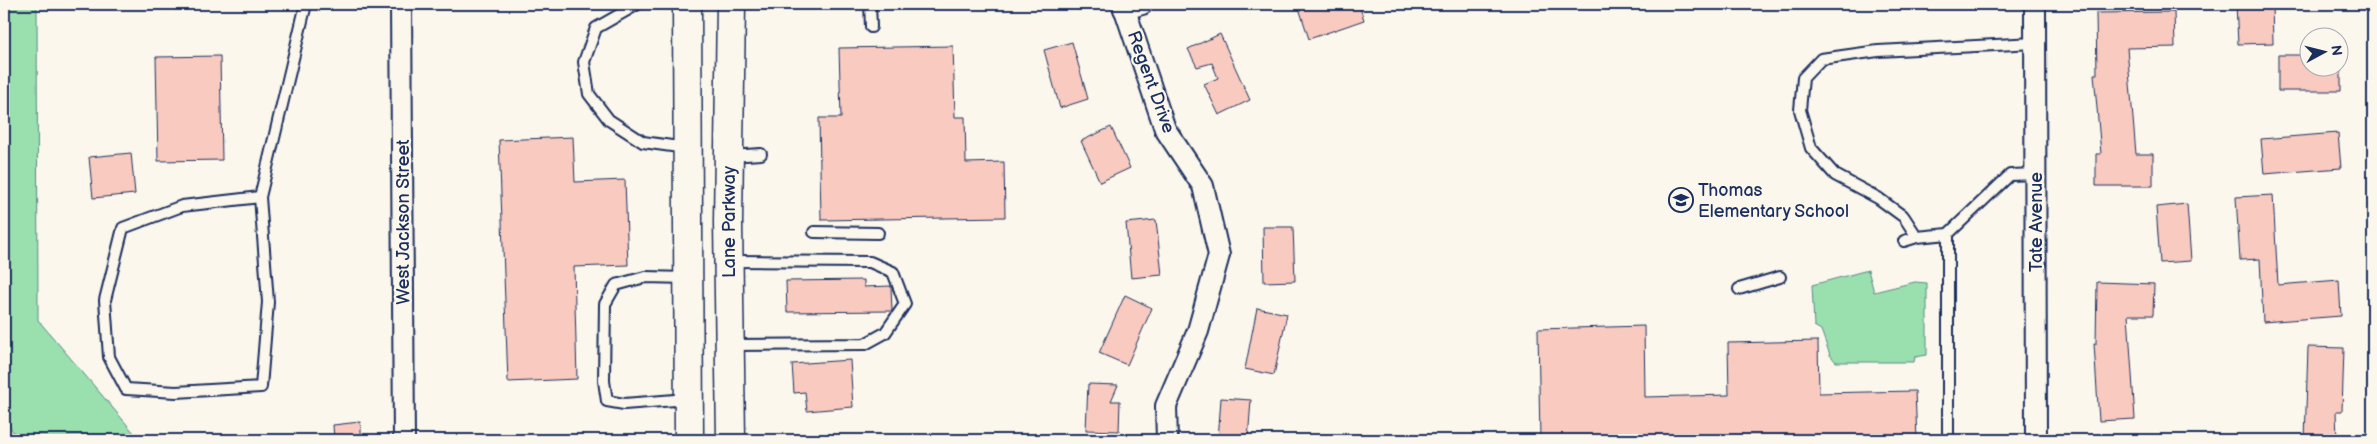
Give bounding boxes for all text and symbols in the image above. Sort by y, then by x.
street label: Regent Drive [1123,28,1179,136]
north arrow [2300,28,2350,78]
text: N [2327,44,2345,57]
street label: West Jackson Street [393,139,414,305]
street label: Lane Parkway [719,165,740,278]
street label: Tate Avenue [2026,172,2047,272]
place label: Thomas Elementary School [1698,180,1849,222]
school or university icon: Thomas Elementary School [1668,187,1694,213]

